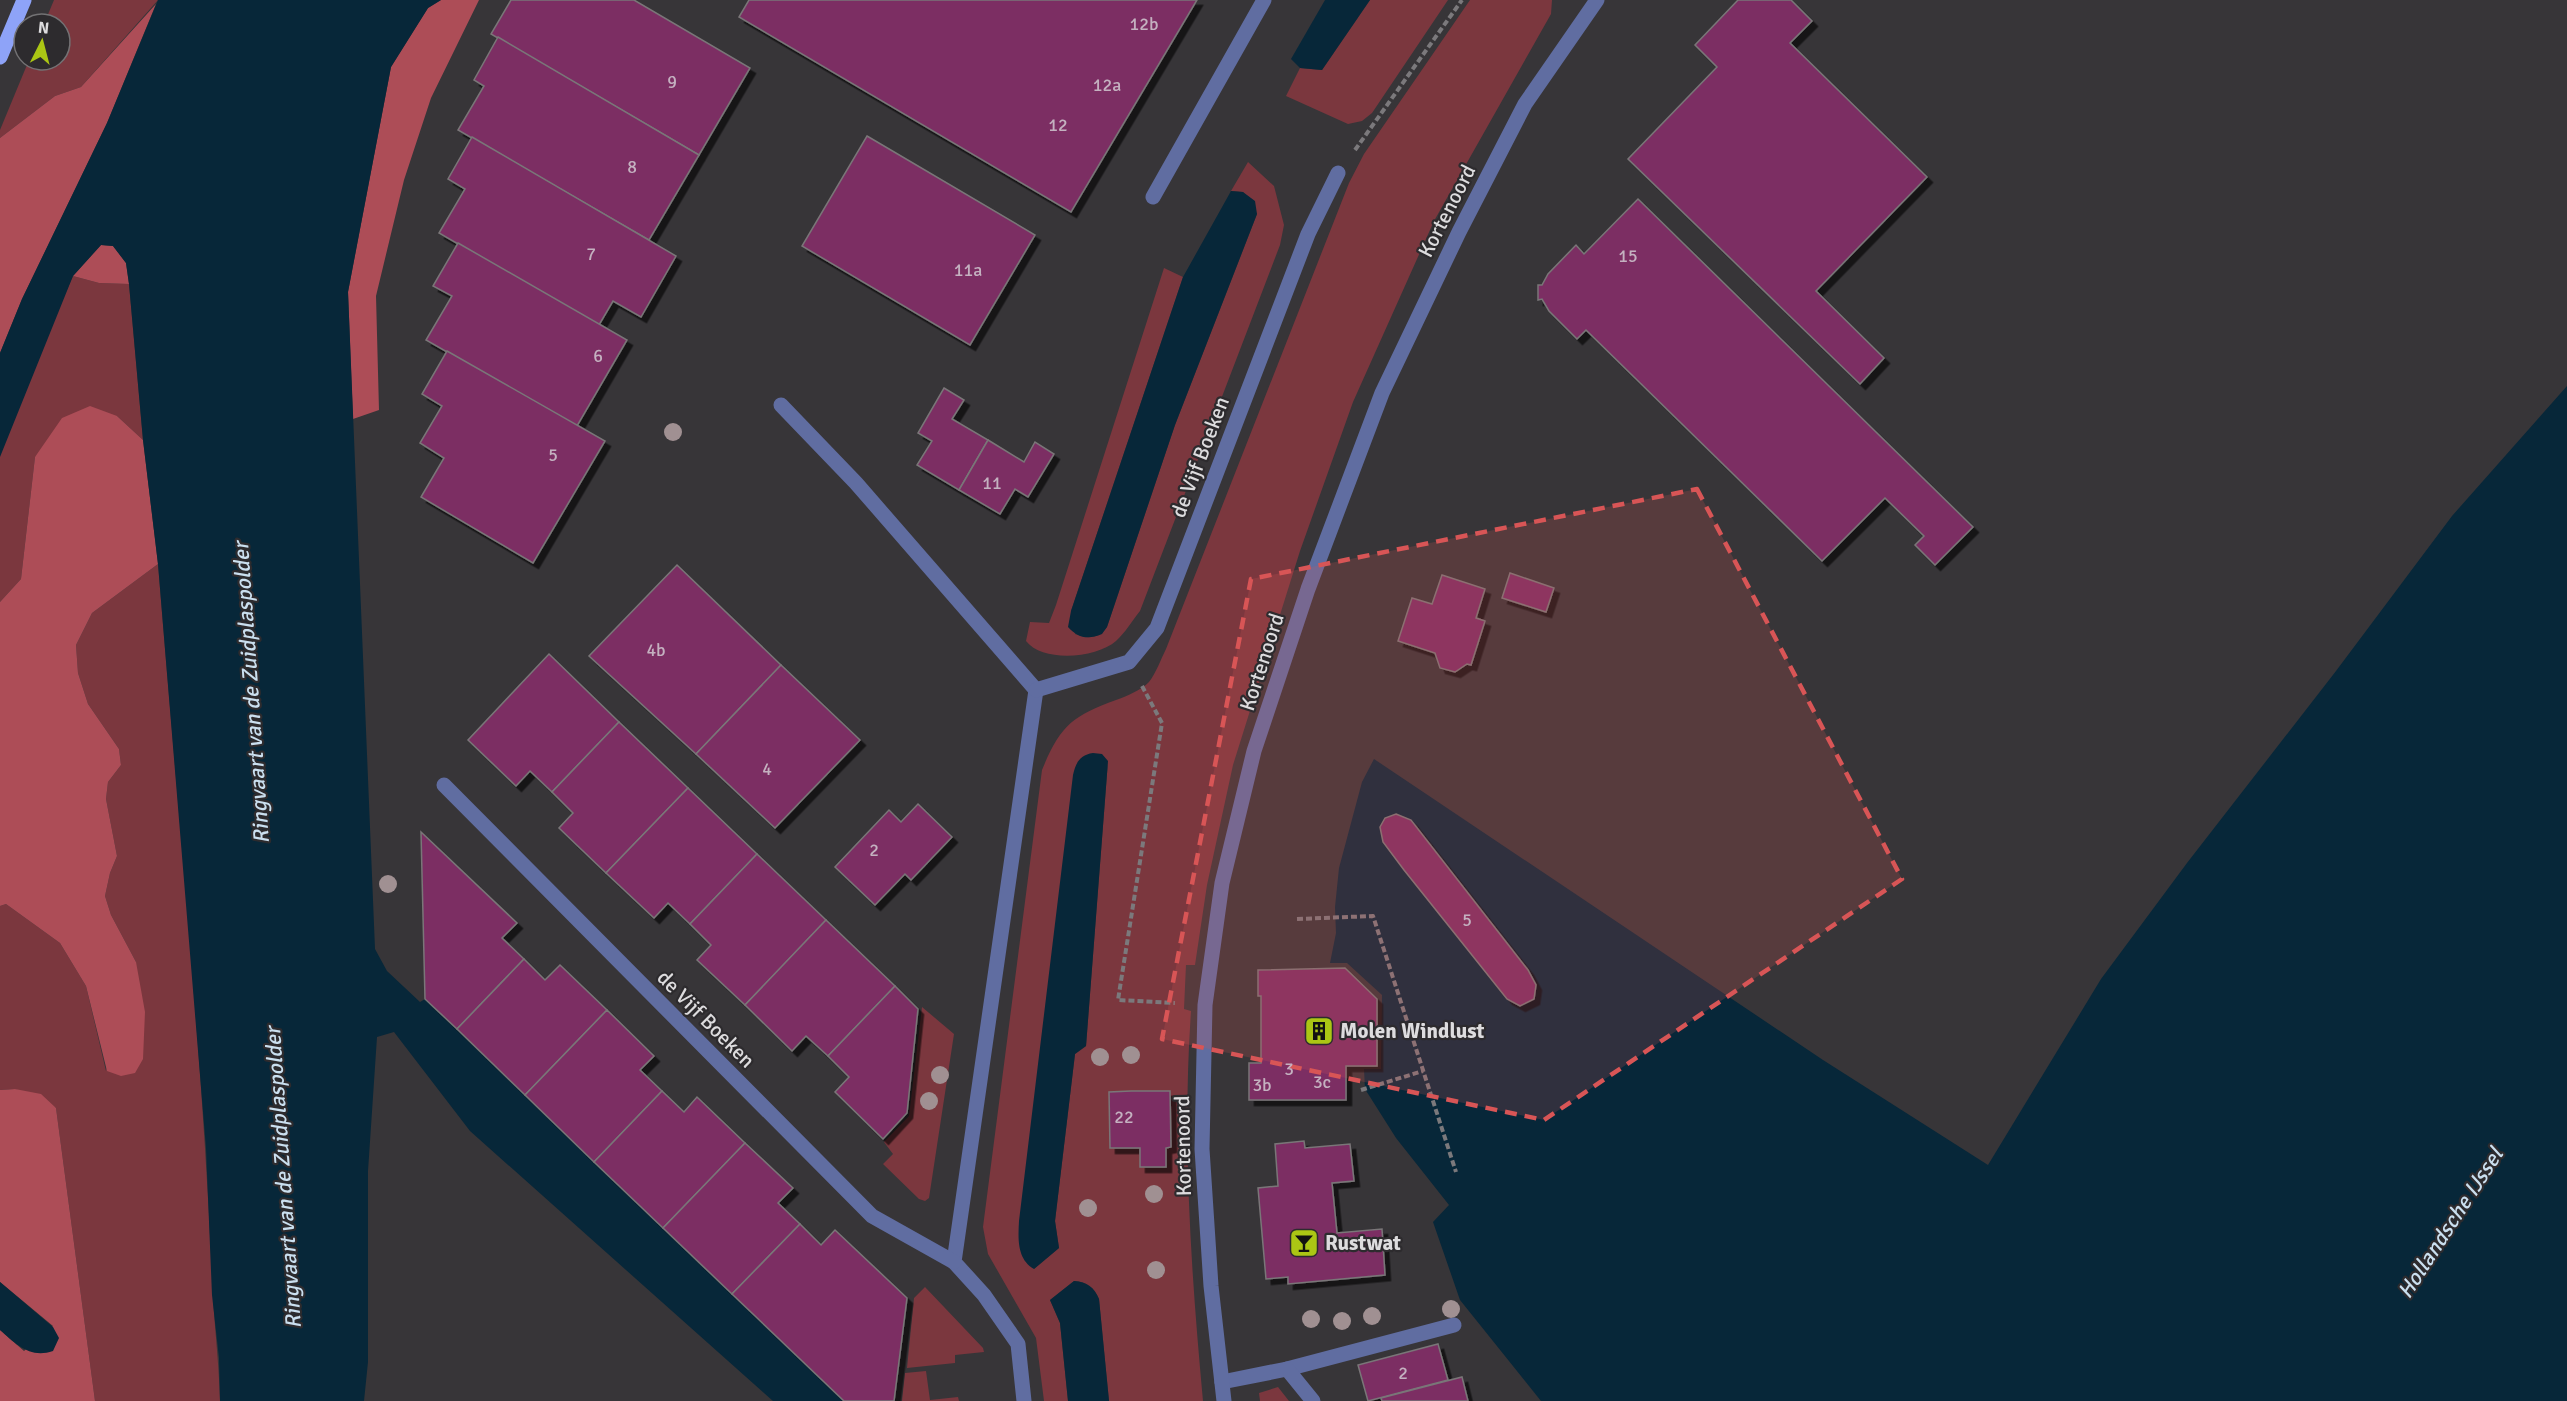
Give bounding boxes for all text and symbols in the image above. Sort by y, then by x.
north arrow [12,12,72,72]
house number: 12b [1130,13,1158,35]
text: N [37,18,50,39]
house number: 9 [667,71,677,93]
house number: 12a [1093,74,1121,96]
house number: 12 [1048,114,1068,136]
house number: 8 [627,156,637,178]
street label: Kortenoord [1413,160,1481,262]
house number: 7 [586,243,596,265]
house number: 15 [1618,245,1638,267]
house number: 11a [954,259,982,281]
house number: 6 [593,345,603,367]
street label: de Vijf Boeken [1165,393,1235,521]
house number: 5 [548,444,558,466]
house number: 11 [982,472,1002,494]
water label: Ringvaart van de Zuidplaspolder [227,538,275,845]
street label: Kortenoord [1234,610,1290,714]
house number: 4b [646,639,666,661]
house number: 4 [762,758,772,780]
house number: 2 [869,839,879,861]
house number: 5 [1462,909,1472,931]
street label: de Vijf Boeken [652,965,760,1073]
building icon: Molen Windlust [1303,1015,1335,1047]
place label: Molen Windlust [1340,1018,1485,1044]
water label: Ringvaart van de Zuidplaspolder [259,1023,307,1330]
house number: 3 [1284,1058,1294,1080]
house number: 3c [1313,1071,1331,1093]
house number: 3b [1252,1074,1272,1096]
street label: Kortenoord [1169,1095,1197,1197]
house number: 22 [1114,1106,1134,1128]
water label: Hollandsche IJssel [2391,1141,2510,1303]
bar icon: Rustwat [1288,1227,1320,1259]
place label: Rustwat [1325,1230,1401,1256]
house number: 2 [1398,1362,1408,1384]

